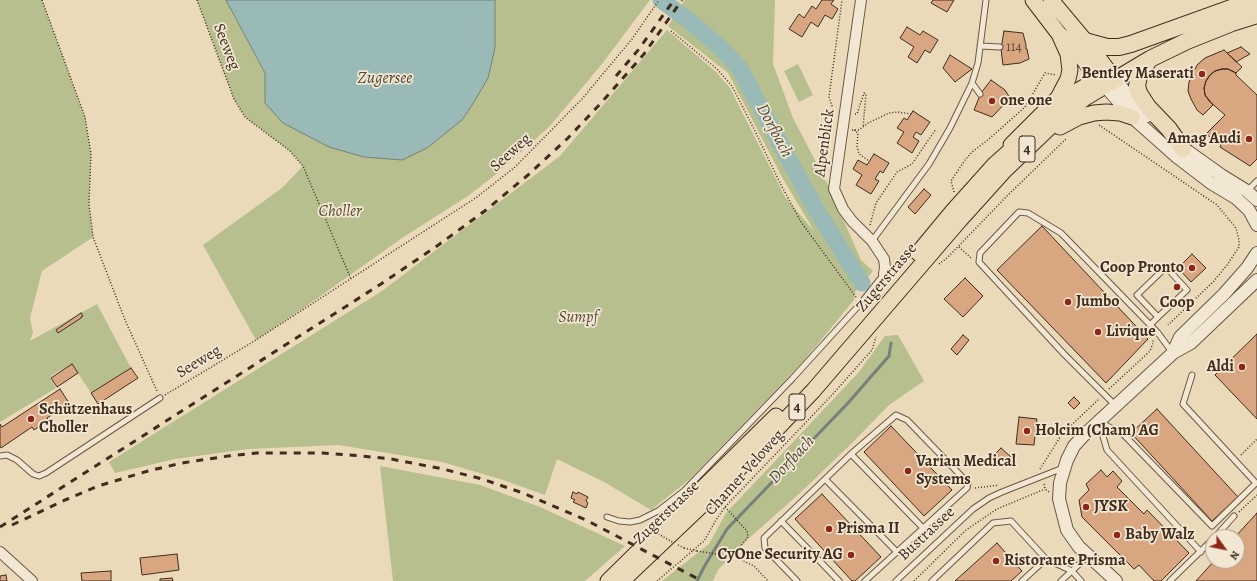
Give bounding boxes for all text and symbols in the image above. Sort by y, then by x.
street label: Seeweg [208,21,244,73]
house number: 114 [1006,40,1022,56]
place label: Bentley Maserati [1081,64,1194,84]
water label: Zugersee [358,69,412,89]
marker: Bentley Maserati [1197,69,1207,79]
place label: one one [1000,91,1052,111]
marker: one one [987,96,997,106]
water label: Dorfbach [751,100,797,162]
street label: Alpenblick [811,108,839,178]
place label: Amag Audi [1168,129,1241,149]
street label: Seeweg [487,130,535,176]
marker: Amag Audi [1244,134,1254,144]
road number: 4 [1019,136,1035,162]
park label: Choller [318,202,362,222]
street label: Zugerstrasse [853,240,921,316]
place label: Coop Pronto [1100,258,1184,278]
marker: Coop Pronto [1187,263,1197,273]
marker: Coop [1172,282,1182,292]
place label: Jumbo [1076,292,1120,312]
place label: Coop [1160,293,1194,313]
marker: Jumbo [1063,297,1073,307]
park label: Sumpf [558,308,598,328]
place label: Livique [1106,322,1156,342]
marker: Livique [1093,327,1103,337]
street label: Seeweg [173,341,225,383]
place label: Aldi [1207,357,1234,377]
marker: Aldi [1237,362,1247,372]
road number: 4 [789,394,805,420]
place label: Schützenhaus Choller [39,400,132,438]
marker: Schützenhaus Choller [26,414,36,424]
place label: Holcim (Cham) AG [1035,421,1159,441]
street label: Chamer Veloweg [701,426,789,520]
marker: Holcim (Cham) AG [1022,426,1032,436]
water label: Dorfbach [765,432,819,488]
place label: Varian Medical Systems [916,452,1016,490]
marker: Varian Medical Systems [903,466,913,476]
street label: Zugerstrasse [630,477,704,549]
place label: JYSK [1094,497,1128,517]
marker: JYSK [1081,502,1091,512]
street label: Bustrassee [895,503,959,565]
place label: Prisma II [837,519,900,539]
marker: Prisma II [824,524,834,534]
place label: Baby Walz [1125,525,1194,545]
north arrow [1205,529,1245,569]
marker: Baby Walz [1112,530,1122,540]
place label: CyOne Security AG [718,545,843,565]
text: N [1226,548,1243,563]
marker: CyOne Security AG [846,550,856,560]
place label: Ristorante Prisma [1004,551,1126,571]
marker: Ristorante Prisma [991,556,1001,566]

